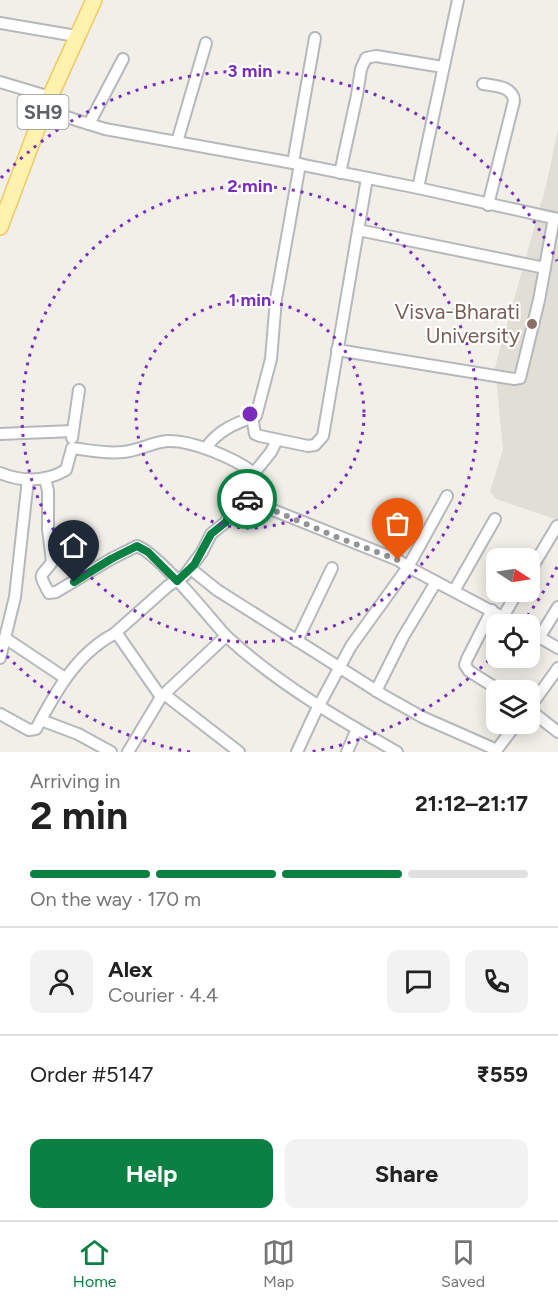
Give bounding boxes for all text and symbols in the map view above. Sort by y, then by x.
text: 3 min [228,60,272,82]
road number: SH9 [18,95,68,129]
text: 2 min [227,175,273,197]
text: 1 min [229,289,271,311]
place label: Visva-Bharati University [395,299,520,348]
marker: Visva-Bharati University [525,317,539,331]
centre of rings [240,404,260,424]
courier [217,469,277,529]
icon: car [231,483,264,516]
pin [372,498,423,560]
icon: bag [381,507,414,540]
pin [48,520,99,582]
icon: home [57,529,90,562]
north arrow [486,548,540,602]
map controls [486,548,540,734]
button: locate [486,614,540,668]
button: layers [486,680,540,734]
text: Arriving in [30,769,120,793]
text: 21:12–21:17 [415,790,528,817]
text: 2 min [30,792,128,839]
text: On the way · 170 m [30,887,201,911]
button: person [30,950,93,1013]
button: chat [387,950,450,1013]
button: phone [465,950,528,1013]
text: Alex [108,956,153,983]
text: Courier · 4.4 [108,983,218,1007]
text: Order #5147 [30,1061,153,1088]
text: ₹559 [476,1061,528,1088]
button: Help [30,1139,273,1208]
button: Share [285,1139,528,1208]
tab: Home [73,1236,117,1291]
tab: Map [262,1236,295,1291]
tab: Saved [441,1236,485,1291]

